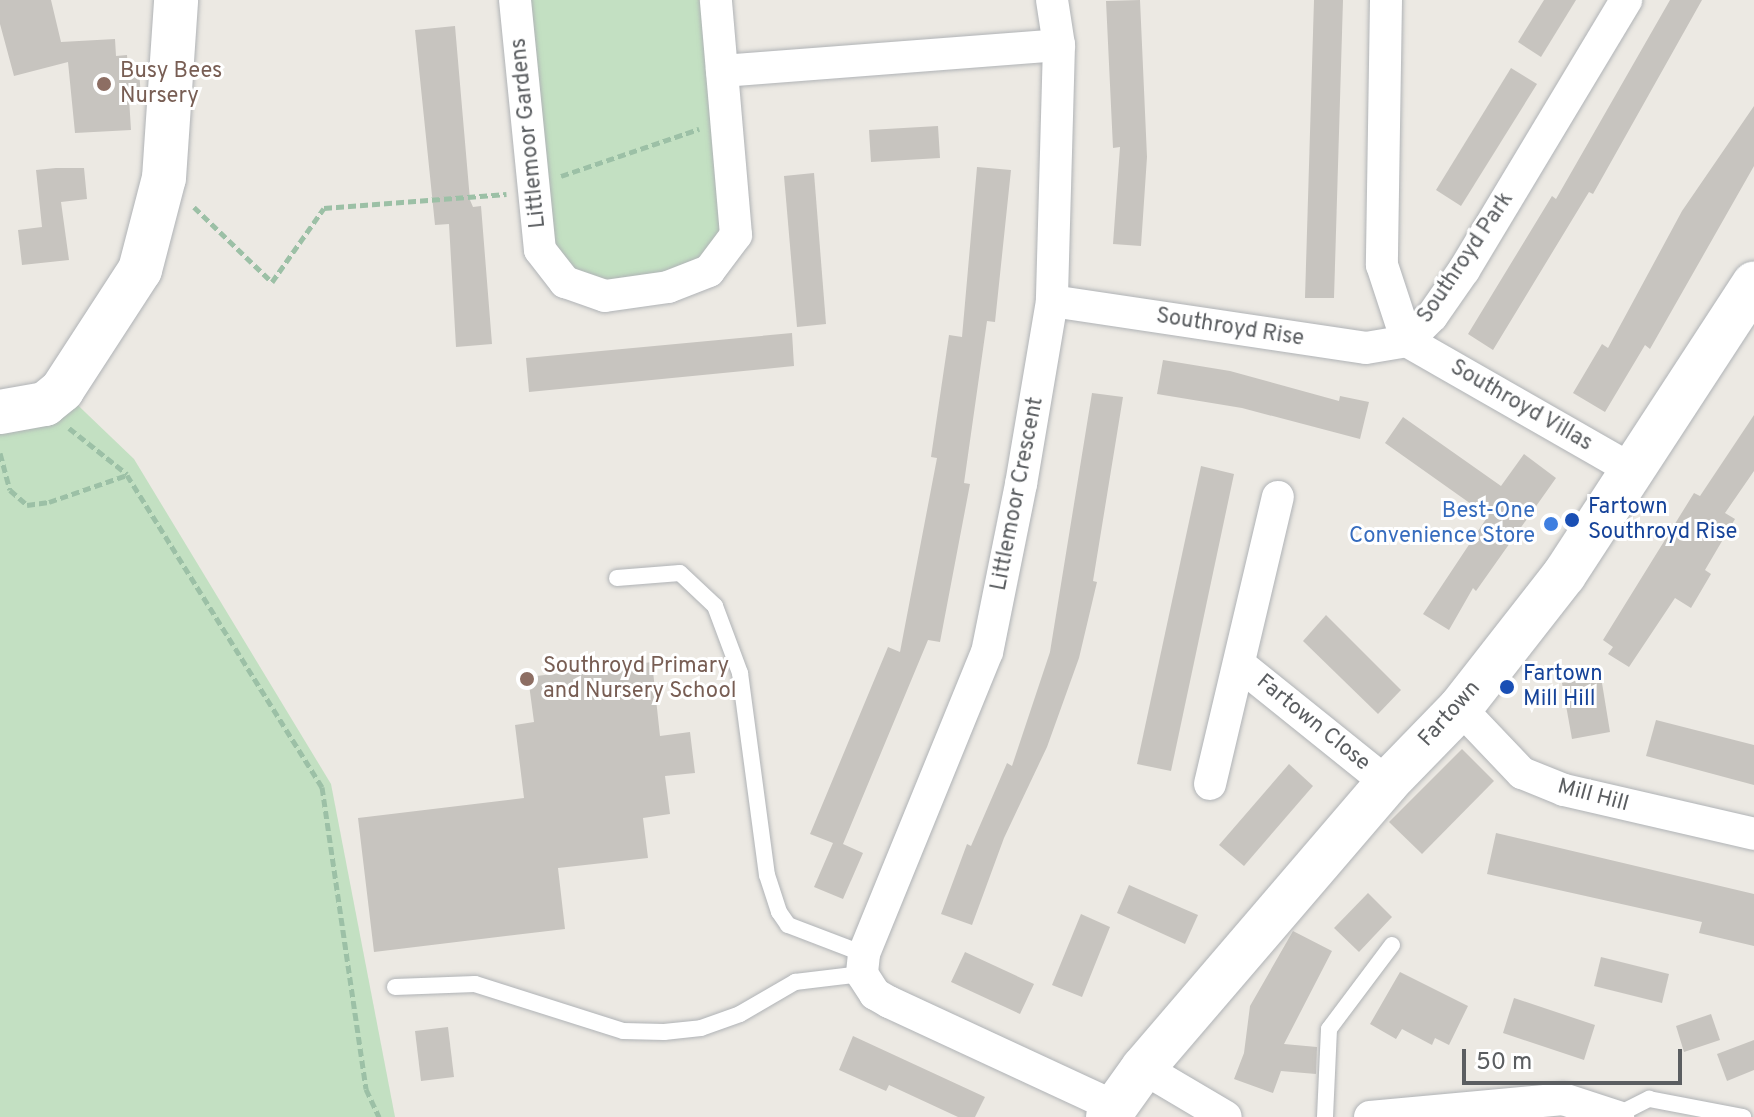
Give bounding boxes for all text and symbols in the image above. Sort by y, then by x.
street label: Littlemoor Gardens [506,37,552,229]
place label: Busy Bees Nursery [120,58,222,110]
marker: Busy Bees Nursery [95,75,113,93]
street label: Southroyd Park [1412,187,1520,329]
street label: Southroyd Rise [1154,303,1306,353]
street label: Southroyd Villas [1445,354,1597,458]
street label: Littlemoor Crescent [986,395,1050,593]
place label: Fartown Southroyd Rise [1588,494,1737,546]
place label: Best-One Convenience Store [1349,498,1535,550]
marker: Fartown Southroyd Rise [1563,511,1581,529]
marker: Best-One Convenience Store [1542,515,1560,533]
place label: Southroyd Primary and Nursery School [543,653,736,704]
place label: Fartown Mill Hill [1523,661,1603,712]
street label: Fartown Close [1251,669,1375,777]
marker: Southroyd Primary and Nursery School [518,670,536,688]
street label: Fartown [1414,676,1486,752]
marker: Fartown Mill Hill [1498,678,1516,696]
street label: Mill Hill [1555,774,1631,818]
scale bar [1466,1033,1686,1083]
text: 50 m [1476,1048,1532,1078]

